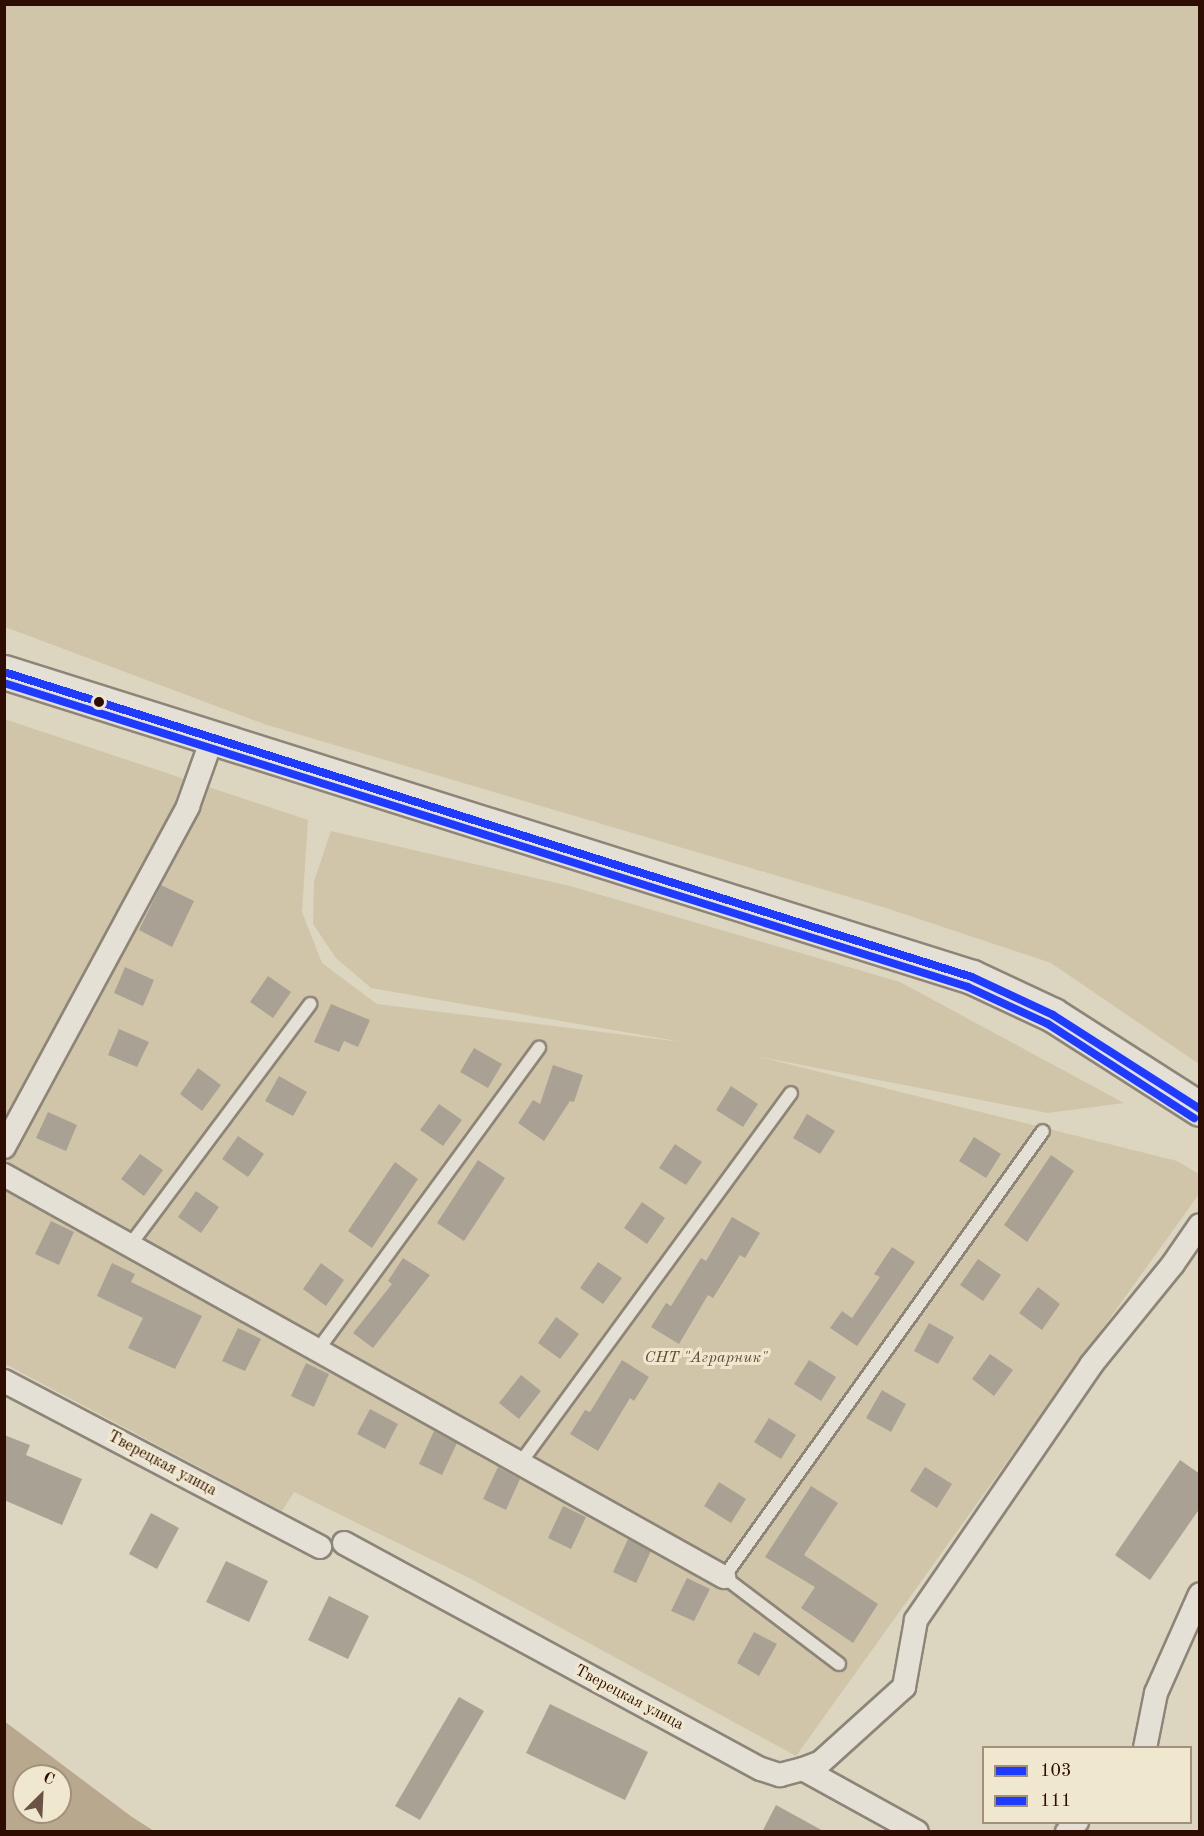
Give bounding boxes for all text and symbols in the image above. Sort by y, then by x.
unlabelled marker [93,696,105,708]
park label: СНТ "Аграрник" [645,1348,767,1368]
street label: Тверецкая улица [104,1427,220,1501]
street label: Тверецкая улица [571,1661,687,1735]
legend [982,1746,1192,1824]
text: 103 [1040,1762,1071,1780]
north arrow [12,1764,72,1824]
text: С [40,1770,57,1789]
text: 111 [1040,1792,1071,1810]

